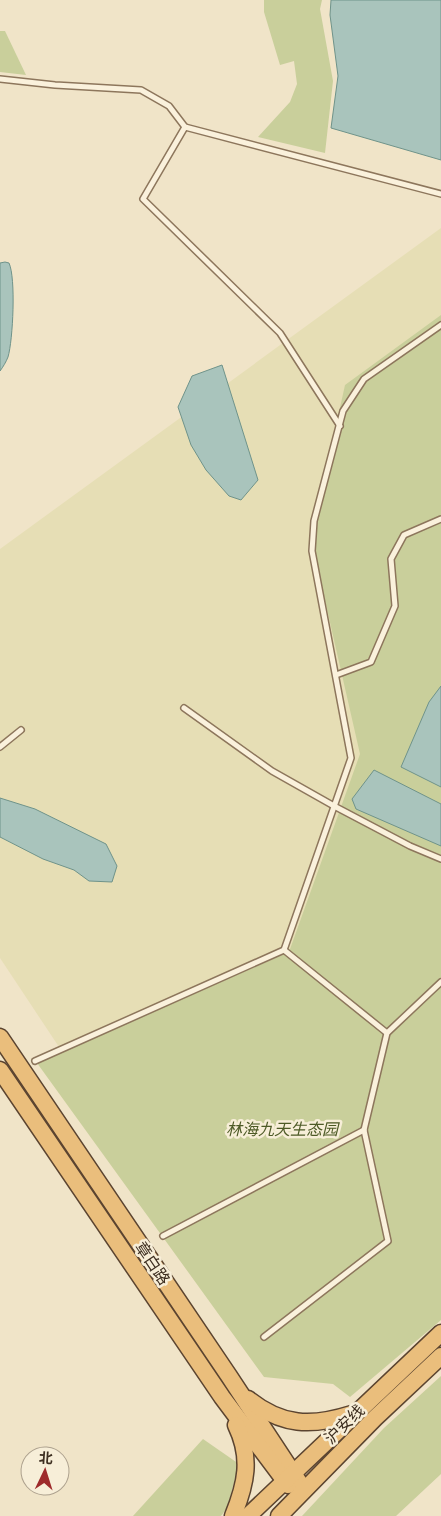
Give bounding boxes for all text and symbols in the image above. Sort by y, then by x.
park label: 林海九天生态园 [226,1119,340,1139]
street label: 章白路 [131,1238,175,1288]
street label: 沪安线 [320,1400,368,1448]
north arrow [20,1446,70,1496]
text: 北 [38,1449,54,1467]

